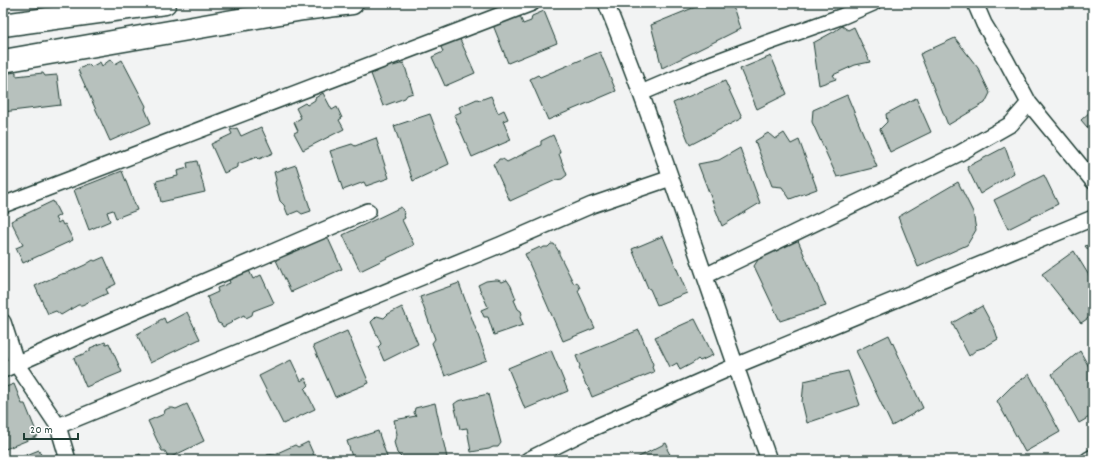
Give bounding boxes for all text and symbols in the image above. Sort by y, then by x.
scale bar [24,415,78,441]
text: 20 m [30,422,53,439]

